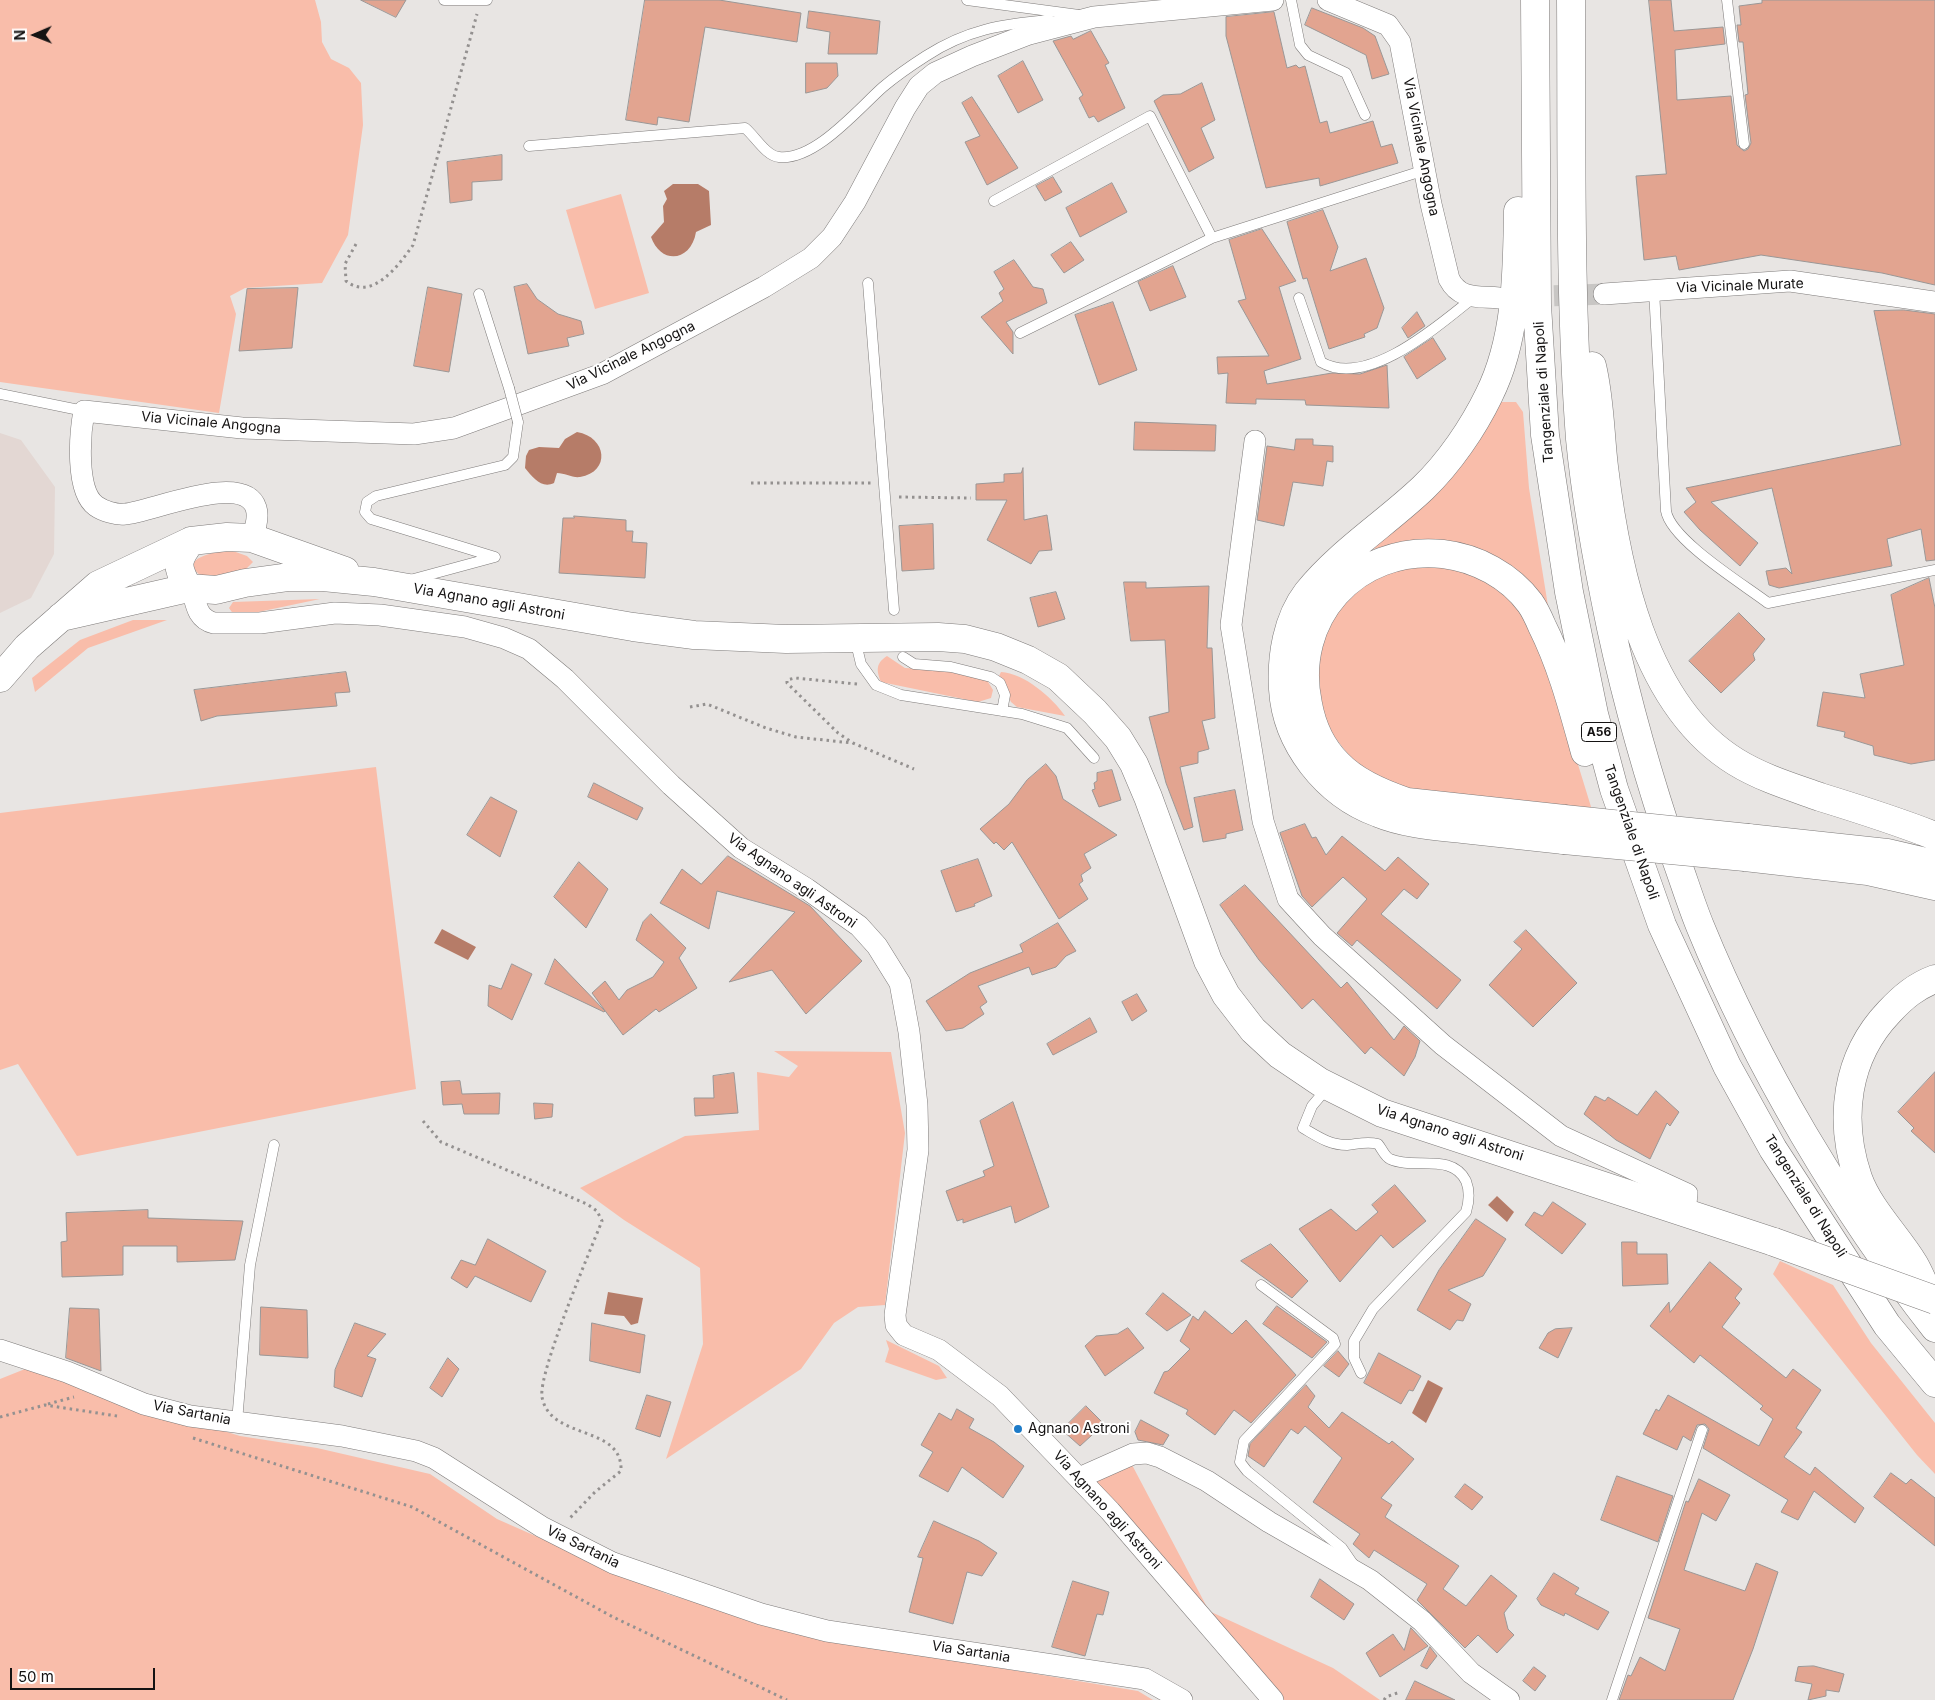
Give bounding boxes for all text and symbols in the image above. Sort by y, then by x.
north arrow [10,10,60,60]
text: N [11,30,28,41]
street label: Via Vicinale Angogna [1399,76,1443,218]
street label: Via Vicinale Murate [1676,275,1804,297]
street label: Via Vicinale Angogna [564,318,698,394]
street label: Tangenziale di Napoli [1531,321,1557,463]
street label: Via Vicinale Angogna [140,409,282,437]
street label: Via Agnano agli Astroni [412,580,566,624]
road number: A56 [1582,722,1616,742]
street label: Tangenziale di Napoli [1600,762,1662,902]
street label: Via Agnano agli Astroni [724,830,860,932]
street label: Via Agnano agli Astroni [1374,1101,1526,1165]
street label: Tangenziale di Napoli [1760,1131,1850,1261]
street label: Via Sartania [152,1397,232,1429]
place label: Agnano Astroni [1028,1421,1130,1437]
marker: Agnano Astroni [1012,1423,1024,1435]
street label: Via Agnano agli Astroni [1049,1447,1165,1573]
street label: Via Sartania [544,1522,622,1572]
street label: Via Sartania [931,1638,1011,1666]
scale bar [12,1658,158,1690]
text: 50 m [18,1667,54,1686]

